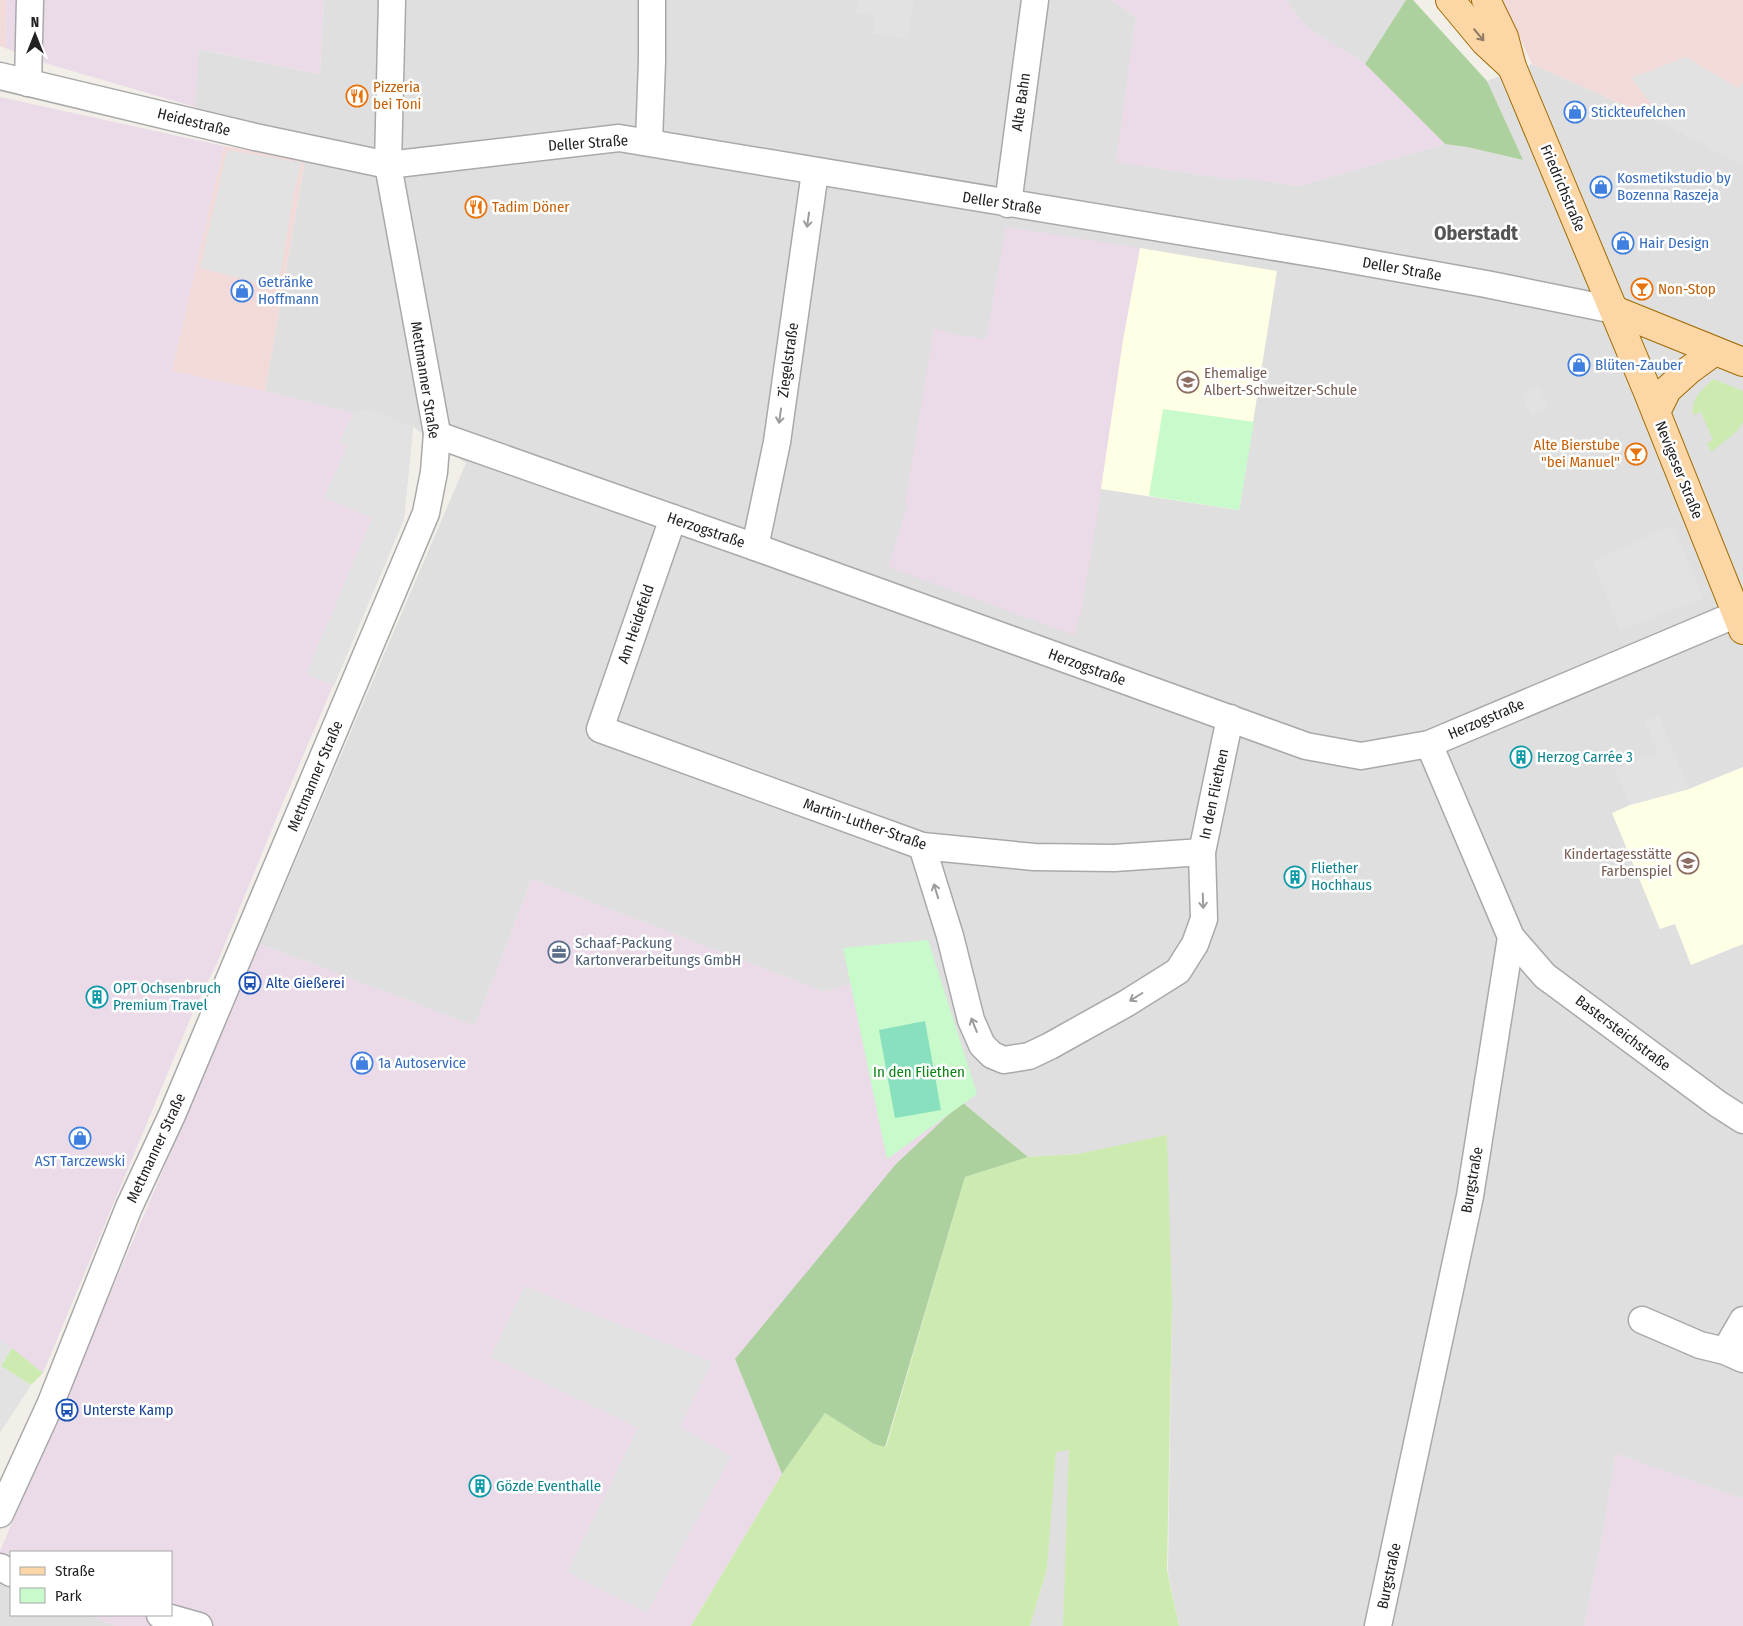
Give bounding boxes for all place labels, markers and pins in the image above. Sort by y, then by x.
place label: Pizzeria bei Toni [373,78,421,113]
restaurant icon: Pizzeria bei Toni [345,84,369,108]
shop icon: Stickteufelchen [1563,100,1587,124]
place label: Stickteufelchen [1591,103,1686,121]
place label: Kosmetikstudio by Bozenna Raszeja [1617,169,1731,204]
shop icon: Kosmetikstudio by Bozenna Raszeja [1589,175,1613,199]
restaurant icon: Tadim Döner [464,195,488,219]
place label: Tadim Döner [492,198,570,216]
shop icon: Hair Design [1611,231,1635,255]
place label: Hair Design [1639,234,1709,252]
place label: Getränke Hoffmann [258,273,319,308]
bar icon: Non-Stop [1630,277,1654,301]
shop icon: Getränke Hoffmann [230,279,254,303]
place label: Non-Stop [1658,280,1716,298]
shop icon: Blüten-Zauber [1567,353,1591,377]
place label: Blüten-Zauber [1595,356,1684,374]
place label: Ehemalige Albert-Schweitzer-Schule [1204,364,1357,399]
school or university icon: Ehemalige Albert-Schweitzer-Schule [1176,370,1200,394]
place label: Alte Bierstube "bei Manuel" [1534,436,1620,471]
bar icon: Alte Bierstube "bei Manuel" [1624,442,1648,466]
building icon: Herzog Carrée 3 [1509,745,1533,769]
place label: Herzog Carrée 3 [1537,748,1633,766]
place label: Kindertagesstätte Farbenspiel [1564,845,1672,880]
school or university icon: Kindertagesstätte Farbenspiel [1676,851,1700,875]
place label: Fliether Hochhaus [1311,859,1372,894]
building icon: Fliether Hochhaus [1283,865,1307,889]
place label: Schaaf-Packung Kartonverarbeitungs GmbH [575,934,741,969]
office icon: Schaaf-Packung Kartonverarbeitungs GmbH [547,940,571,964]
bus stop icon: Alte Gießerei [238,971,262,995]
place label: Alte Gießerei [266,974,345,992]
place label: OPT Ochsenbruch Premium Travel [113,979,221,1014]
building icon: OPT Ochsenbruch Premium Travel [85,985,109,1009]
shop icon: 1a Autoservice [350,1051,374,1075]
place label: 1a Autoservice [378,1054,466,1072]
shop icon: AST Tarczewski [68,1126,92,1150]
place label: AST Tarczewski [35,1152,125,1170]
bus stop icon: Unterste Kamp [55,1398,79,1422]
place label: Unterste Kamp [83,1401,174,1419]
building icon: Gözde Eventhalle [468,1474,492,1498]
place label: Gözde Eventhalle [496,1477,601,1495]

